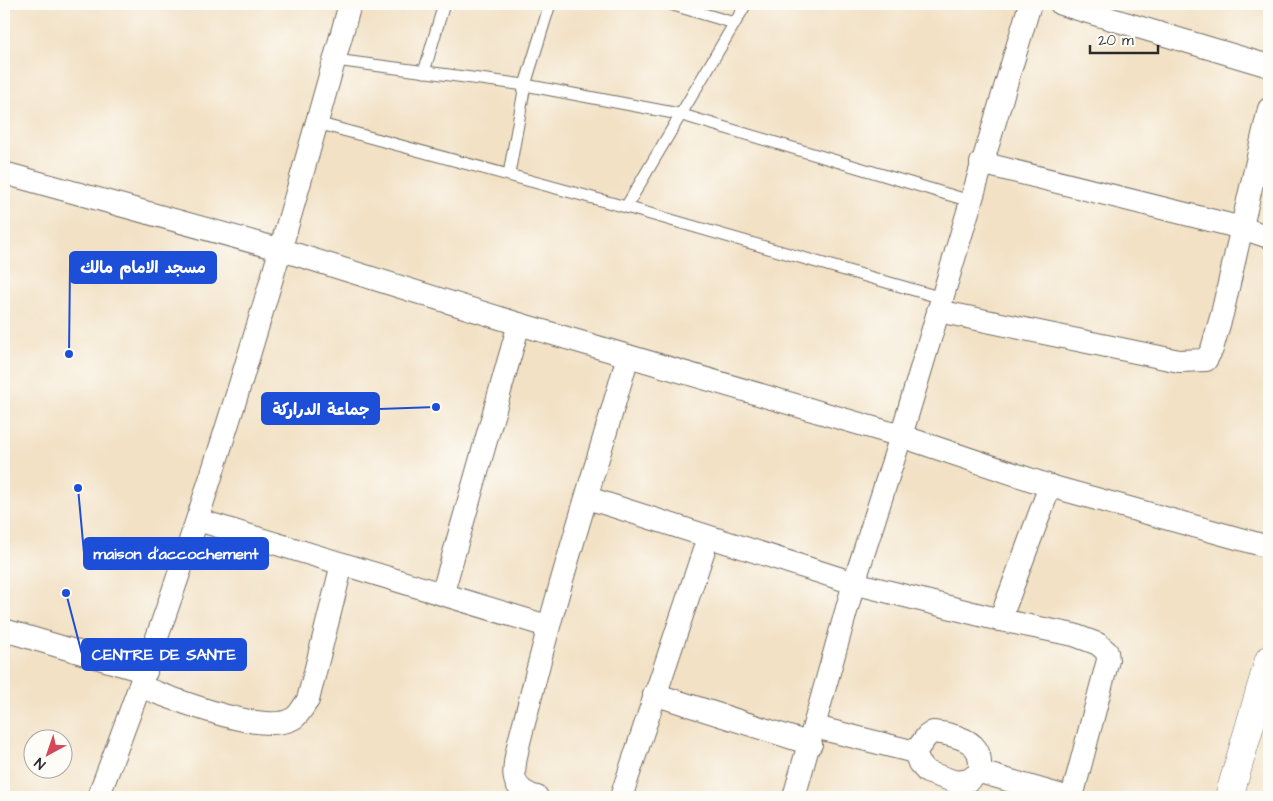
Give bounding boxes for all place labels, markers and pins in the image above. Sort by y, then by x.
callout: مسجد الامام مالك [70,252,216,283]
callout: جماعة الدراركة [262,393,379,424]
callout: maison d'accochement [84,538,268,569]
callout: CENTRE DE SANTE [82,639,246,670]

